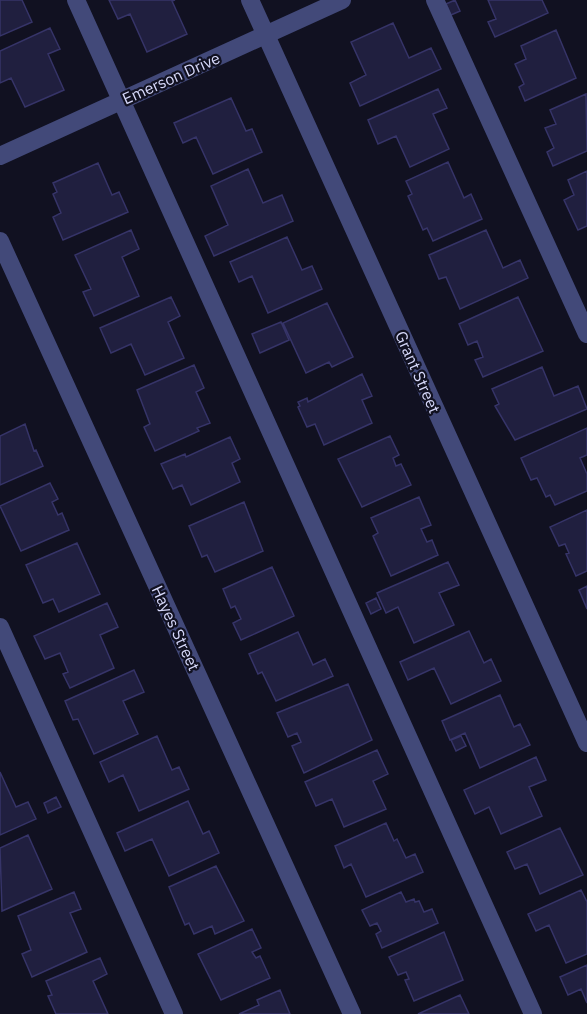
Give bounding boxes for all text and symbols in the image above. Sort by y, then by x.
street label: Emerson Drive [119,47,223,108]
street label: Grant Street [391,328,445,416]
street label: Hayes Street [148,582,204,674]

